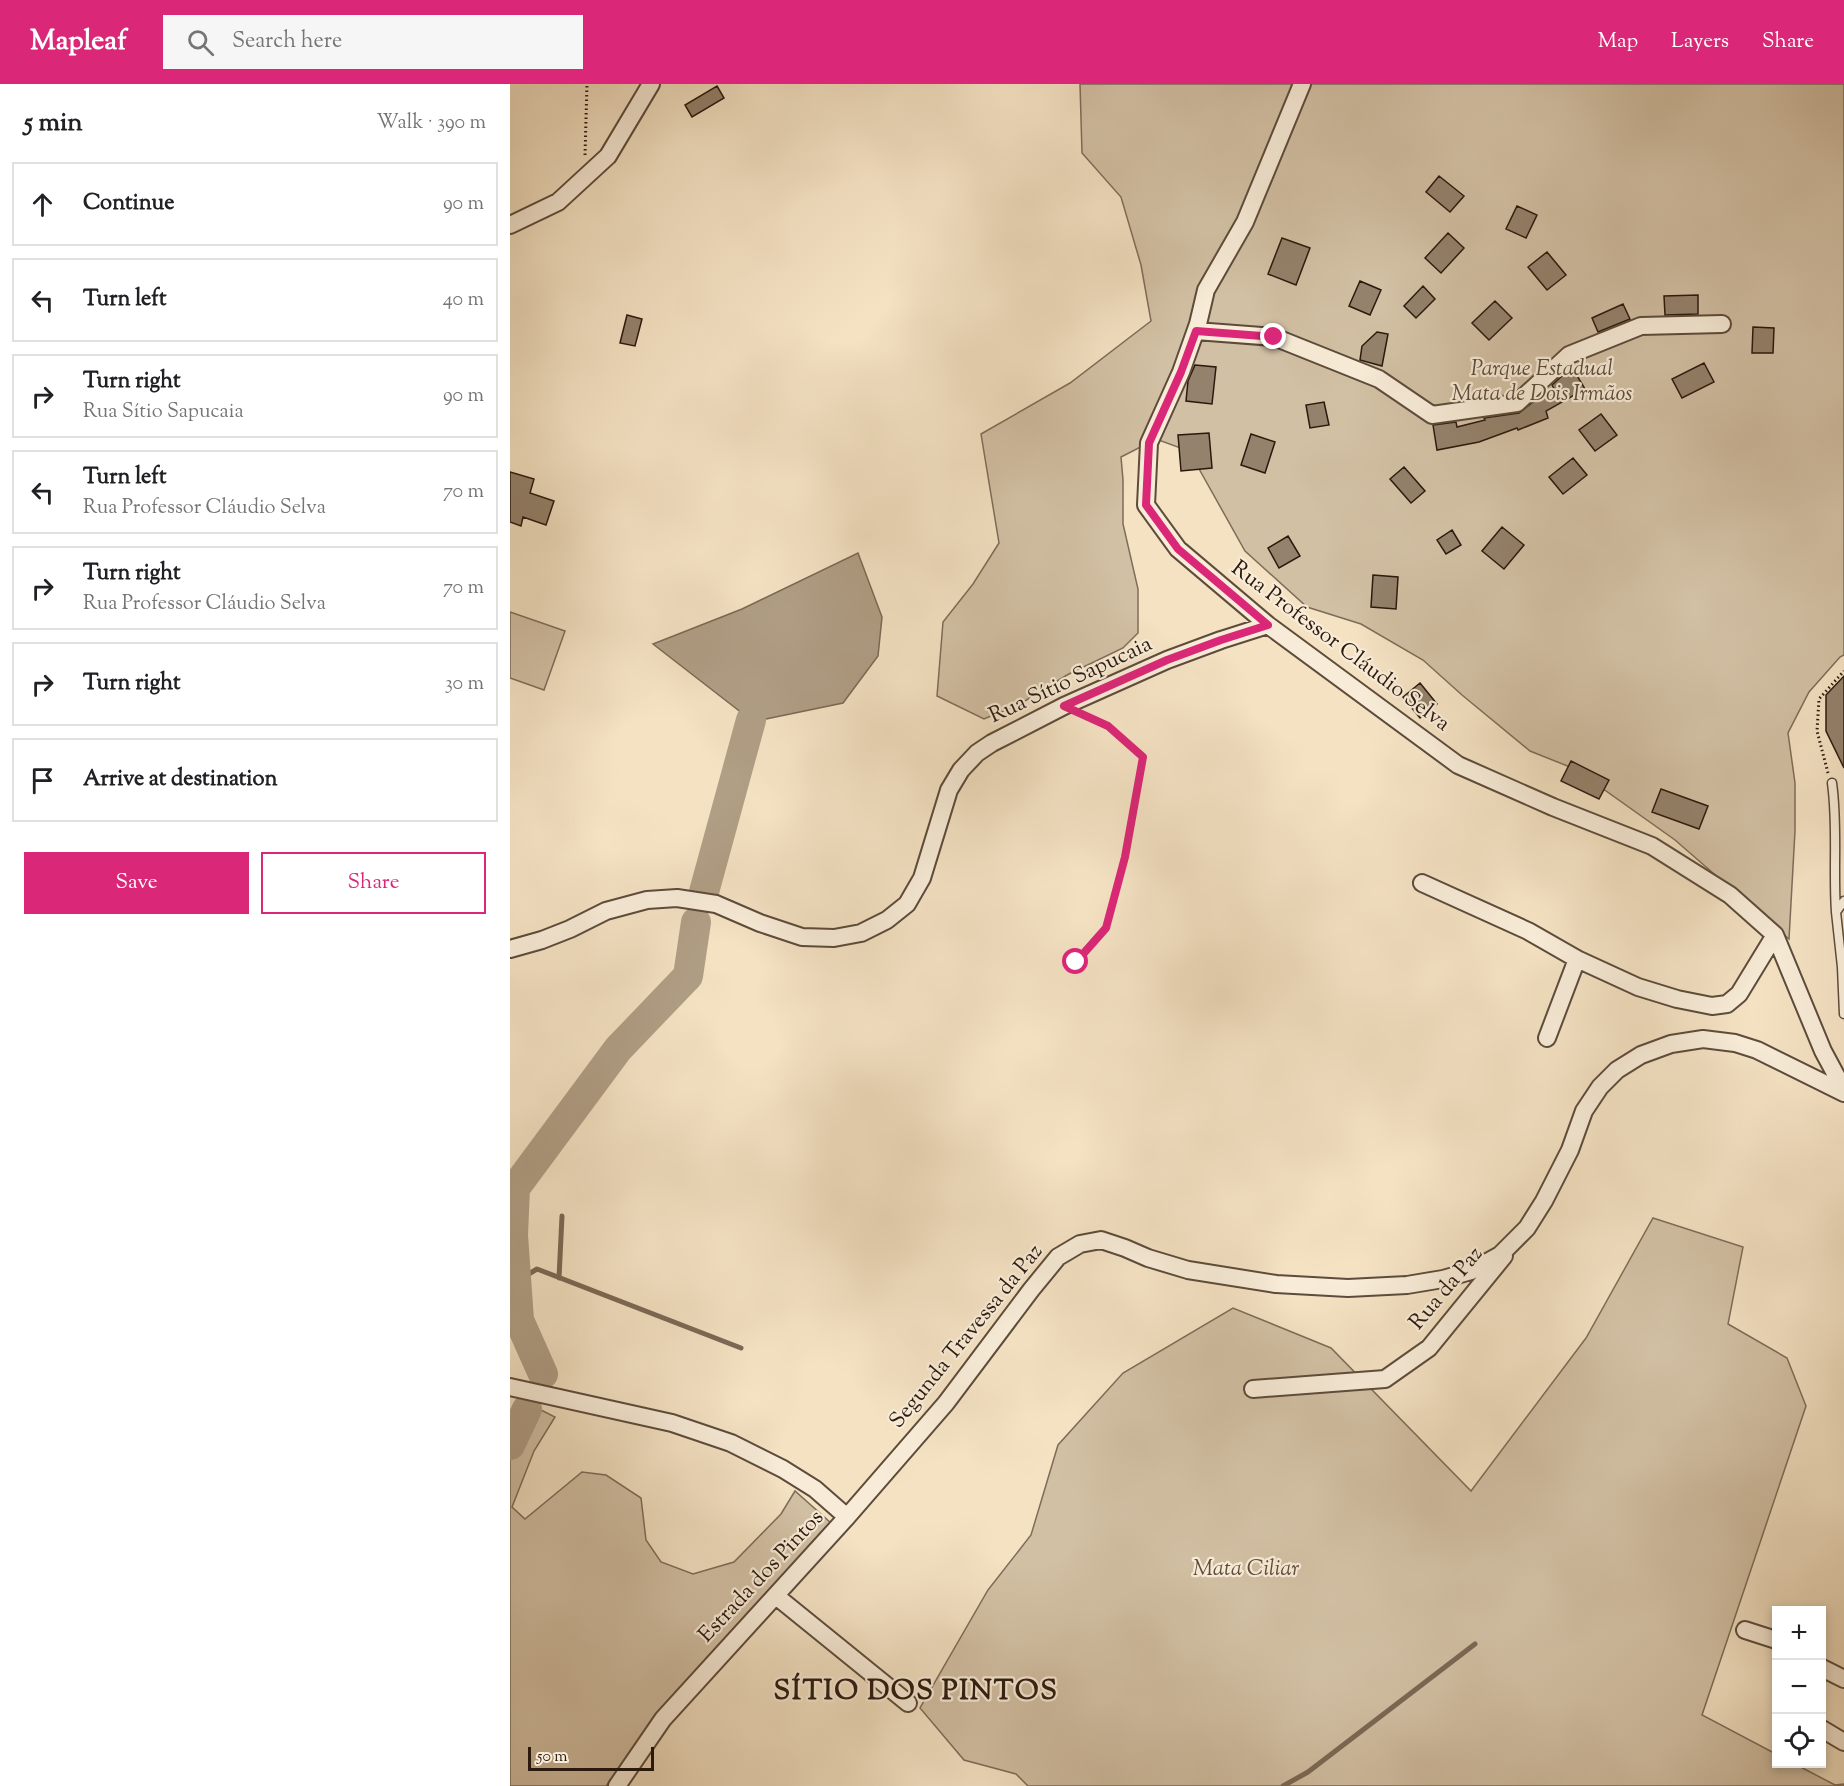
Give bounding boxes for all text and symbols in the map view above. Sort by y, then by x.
search box [163,15,583,69]
text: Mapleaf [30,22,127,62]
icon: search [184,26,217,59]
text: Search here [232,26,342,58]
text: Map [1598,27,1638,57]
text: Layers [1671,27,1729,57]
text: Share [1762,27,1814,57]
text: 5 min [24,105,83,142]
text: Walk · 390 m [377,109,486,138]
icon: ahead [26,188,59,221]
text: Continue [83,188,174,220]
text: 90 m [443,190,484,219]
icon: left [26,284,59,317]
text: Turn left [83,284,166,316]
text: 40 m [443,286,484,315]
route end [1260,323,1286,349]
park label: Parque Estadual Mata de Dois Irmãos [1452,354,1632,411]
text: Turn right [83,366,180,398]
icon: right [26,380,59,413]
text: 90 m [443,382,484,411]
text: Rua Sítio Sapucaia [83,398,244,427]
text: Turn left [83,462,166,494]
icon: left [26,476,59,509]
text: 70 m [443,478,484,507]
text: Rua Professor Cláudio Selva [83,494,326,523]
street label: Rua Professor Cláudio Selva [1224,554,1456,740]
text: Turn right [83,558,180,590]
icon: right [26,572,59,605]
text: 70 m [443,574,484,603]
text: Rua Professor Cláudio Selva [83,590,326,619]
street label: Rua Sítio Sapucaia [984,629,1158,733]
icon: right [26,668,59,701]
text: Turn right [83,668,180,700]
text: 30 m [445,670,484,699]
icon: arrive [26,764,59,797]
text: Arrive at destination [83,764,278,796]
button: Save [24,852,249,914]
button: Share [261,852,486,914]
route start [1062,948,1088,974]
street label: Segunda Travessa da Paz [882,1238,1052,1436]
street label: Rua da Paz [1402,1240,1492,1338]
street label: Estrada dos Pintos [692,1503,832,1651]
park label: Mata Ciliar [1193,1554,1299,1586]
map controls [1772,1606,1826,1768]
button: + [1772,1606,1826,1660]
button: − [1772,1660,1826,1714]
district label: SÍTIO DOS PINTOS [774,1672,1058,1712]
button: locate [1772,1714,1826,1768]
scale bar [528,1744,654,1772]
text: 50 m [537,1746,568,1769]

